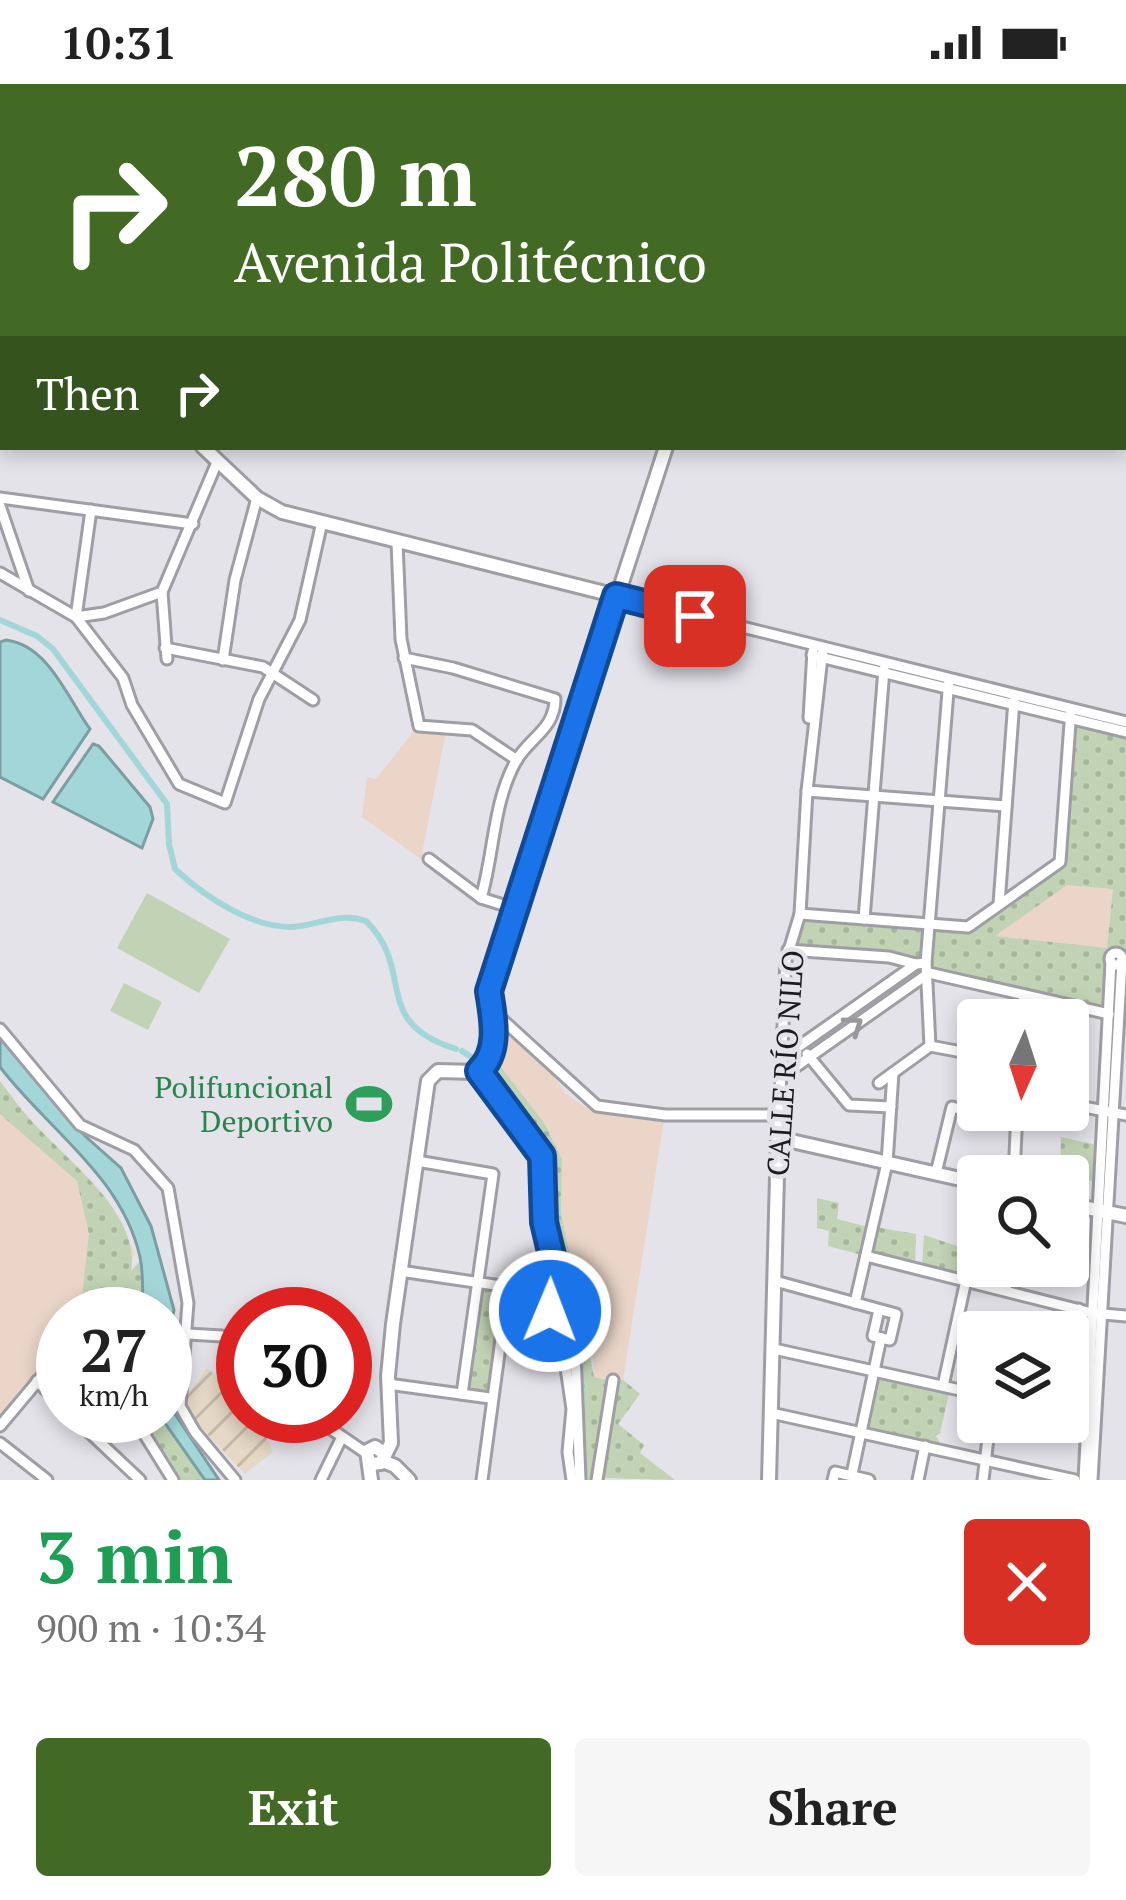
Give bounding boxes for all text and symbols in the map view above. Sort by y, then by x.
text: 10:31 [60,12,177,72]
text: 280 m [234,119,477,230]
icon: right [36,132,192,288]
text: Avenida Politécnico [234,226,707,297]
icon: right [164,360,230,426]
text: Then [36,363,140,423]
pin [644,565,746,667]
icon: arrive [662,583,728,649]
street label: CALLE RÍO NILO [757,949,813,1177]
north arrow [957,999,1089,1131]
map controls [957,999,1089,1443]
one-way arrow [841,1017,863,1039]
place label: Polifuncional Deportivo [154,1067,333,1141]
sports icon: Polifuncional Deportivo [344,1079,394,1129]
button: search [957,1155,1089,1287]
position arrow [487,1248,613,1374]
speed limit sign: 30 [216,1287,372,1443]
text: 27 [80,1310,148,1389]
button: layers [957,1311,1089,1443]
text: km/h [79,1375,149,1415]
text: 3 min [36,1508,233,1604]
button: close [964,1519,1090,1645]
text: 900 m · 10:34 [36,1601,266,1653]
button: Exit [36,1738,551,1876]
button: Share [575,1738,1090,1876]

